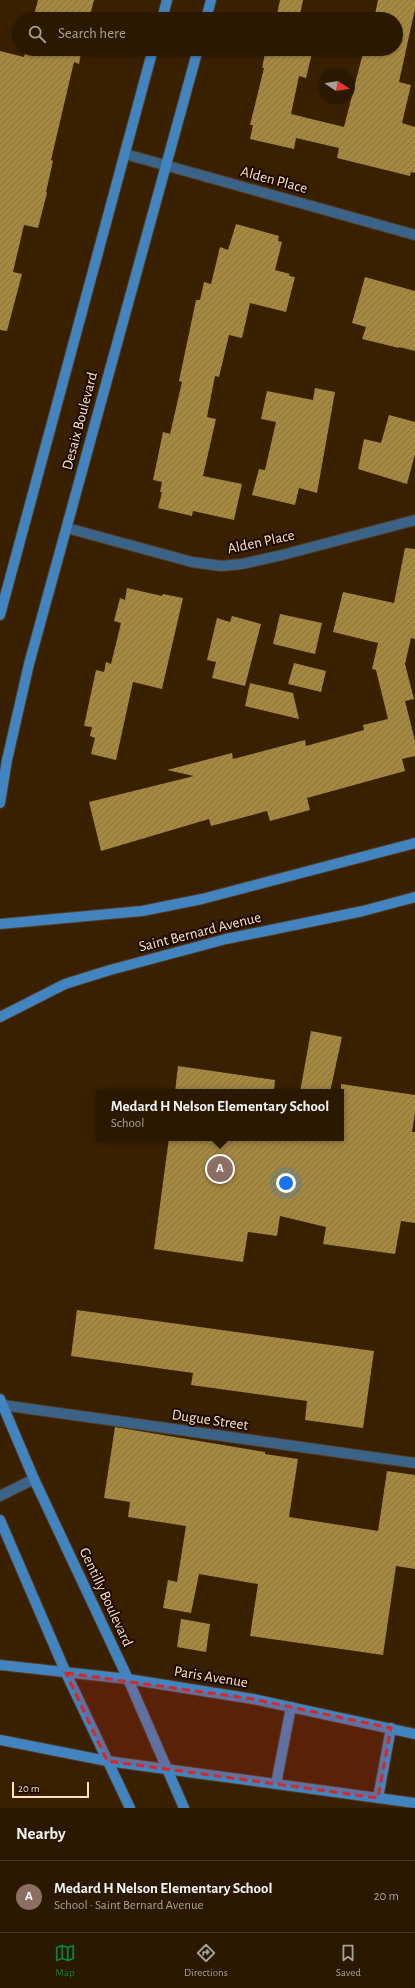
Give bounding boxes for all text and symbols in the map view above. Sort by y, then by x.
search box [12,12,403,56]
icon: search [26,23,48,45]
text: Search here [58,26,126,41]
north arrow [319,68,355,104]
street label: Alden Place [239,164,309,196]
street label: Desaix Boulevard [60,370,100,472]
street label: Alden Place [226,528,296,556]
street label: Saint Bernard Avenue [137,910,263,954]
popup [96,1089,344,1141]
text: Medard H Nelson Elementary School [111,1099,329,1114]
text: School [111,1117,144,1130]
pin: A [207,1154,233,1184]
your location [276,1173,296,1193]
street label: Dugue Street [171,1407,249,1433]
street label: Gentilly Boulevard [77,1545,136,1649]
street label: Paris Avenue [173,1664,249,1690]
scale bar [12,1780,89,1799]
text: 20 m [18,1783,39,1794]
text: Nearby [16,1825,66,1842]
text: Medard H Nelson Elementary School [54,1881,272,1896]
text: A [25,1890,33,1903]
text: 20 m [374,1890,399,1903]
text: School · Saint Bernard Avenue [54,1899,204,1912]
tab: Map [54,1942,76,1979]
tab: Directions [184,1942,228,1979]
tab: Saved [336,1942,361,1979]

